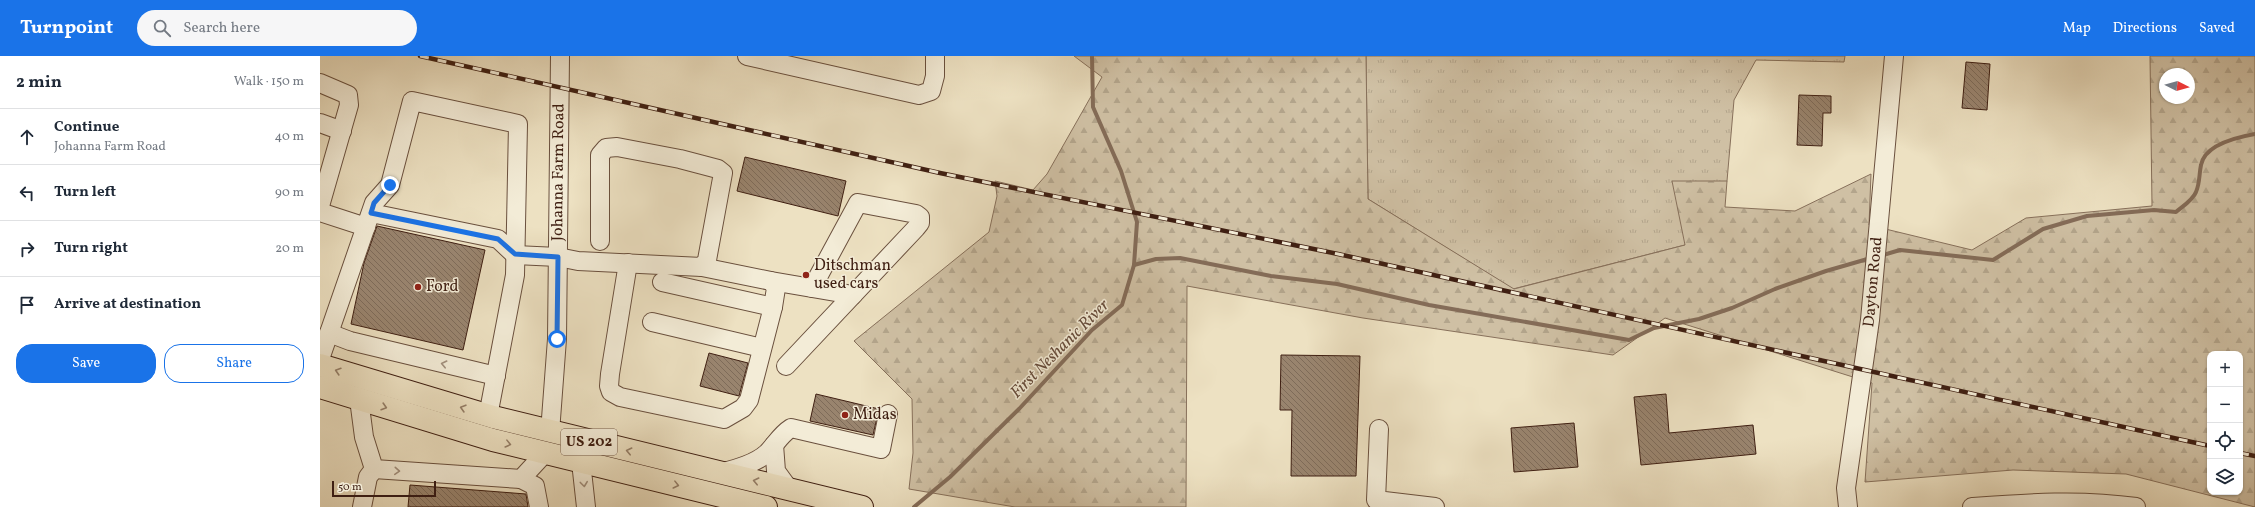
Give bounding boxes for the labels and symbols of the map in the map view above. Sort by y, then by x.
north arrow [2159,68,2195,104]
street label: Johanna Farm Road [547,103,570,241]
route end [381,176,399,194]
street label: Dayton Road [1858,236,1889,329]
place label: Ditschman used cars [814,255,891,295]
marker: Ditschman used cars [801,270,811,280]
place label: Ford [426,276,458,298]
marker: Ford [413,282,423,292]
water label: First Neshanic River [1005,294,1115,404]
route start [548,330,566,348]
one-way arrow [441,360,448,368]
one-way arrow [335,367,342,376]
one-way arrow [380,402,387,411]
one-way arrow [459,404,466,413]
place label: Midas [853,404,897,426]
marker: Midas [840,410,850,420]
road number: US 202 [561,429,617,455]
one-way arrow [505,439,512,448]
one-way arrow [626,448,632,456]
one-way arrow [394,466,400,475]
one-way arrow [752,478,759,486]
scale bar [332,479,436,498]
one-way arrow [672,480,679,489]
one-way arrow [579,481,588,487]

